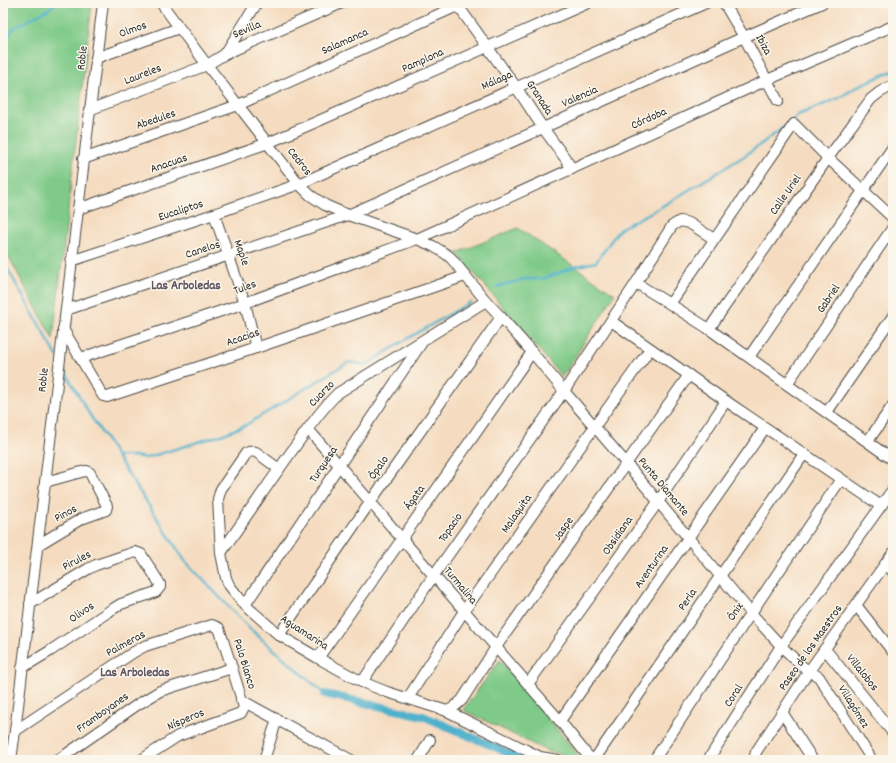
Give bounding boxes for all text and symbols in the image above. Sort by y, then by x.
street label: Sevilla [230,16,264,44]
street label: Olmos [117,17,149,43]
street label: Salamanca [319,24,371,60]
street label: Ibiza [750,32,776,59]
street label: Pamplona [399,44,447,78]
street label: Roble [73,45,93,71]
street label: Laureles [122,60,164,90]
street label: Málaga [479,66,516,95]
street label: Granada [521,77,557,119]
street label: Valencia [559,81,601,112]
street label: Córdoba [628,103,670,134]
street label: Abedules [134,105,178,135]
street label: Cedros [283,144,315,180]
street label: Anacuas [148,150,190,178]
street label: Calle Uriel [766,171,806,219]
street label: Eucaliptos [156,196,206,226]
street label: Canelos [183,236,223,264]
street label: Maple [229,238,253,268]
street label: Tules [231,276,259,300]
district label: Las Arboledas [151,277,221,296]
street label: Gabriel [813,281,845,317]
street label: Acacias [224,324,262,352]
street label: Roble [34,367,54,393]
street label: Cuarzo [305,377,339,411]
street label: Turquesa [306,443,343,487]
street label: Ópalo [365,453,393,483]
street label: Punta Diamante [633,454,693,520]
street label: Ágata [400,482,430,514]
street label: Malaquita [497,491,537,537]
street label: Pinos [52,501,80,527]
street label: Topacio [435,510,467,546]
street label: Obsidiana [598,513,638,559]
street label: Jaspe [550,514,578,544]
street label: Aventurina [631,541,673,592]
street label: Pirules [60,546,94,576]
street label: Turmalina [439,563,481,609]
street label: Perla [674,585,702,615]
street label: Olivos [66,598,98,628]
street label: Ónix [724,599,749,625]
street label: Paseo de los Maestros [775,602,847,694]
street label: Aguamarina [277,611,332,655]
street label: Palmeras [103,626,149,662]
street label: Palo Blanco [228,637,260,691]
street label: Villalobos [842,651,882,695]
district label: Las Arboledas [100,664,170,683]
street label: Coral [720,681,748,711]
street label: Villagómez [833,682,873,732]
street label: Framboyanes [73,689,133,737]
street label: Nísperos [165,705,207,735]

